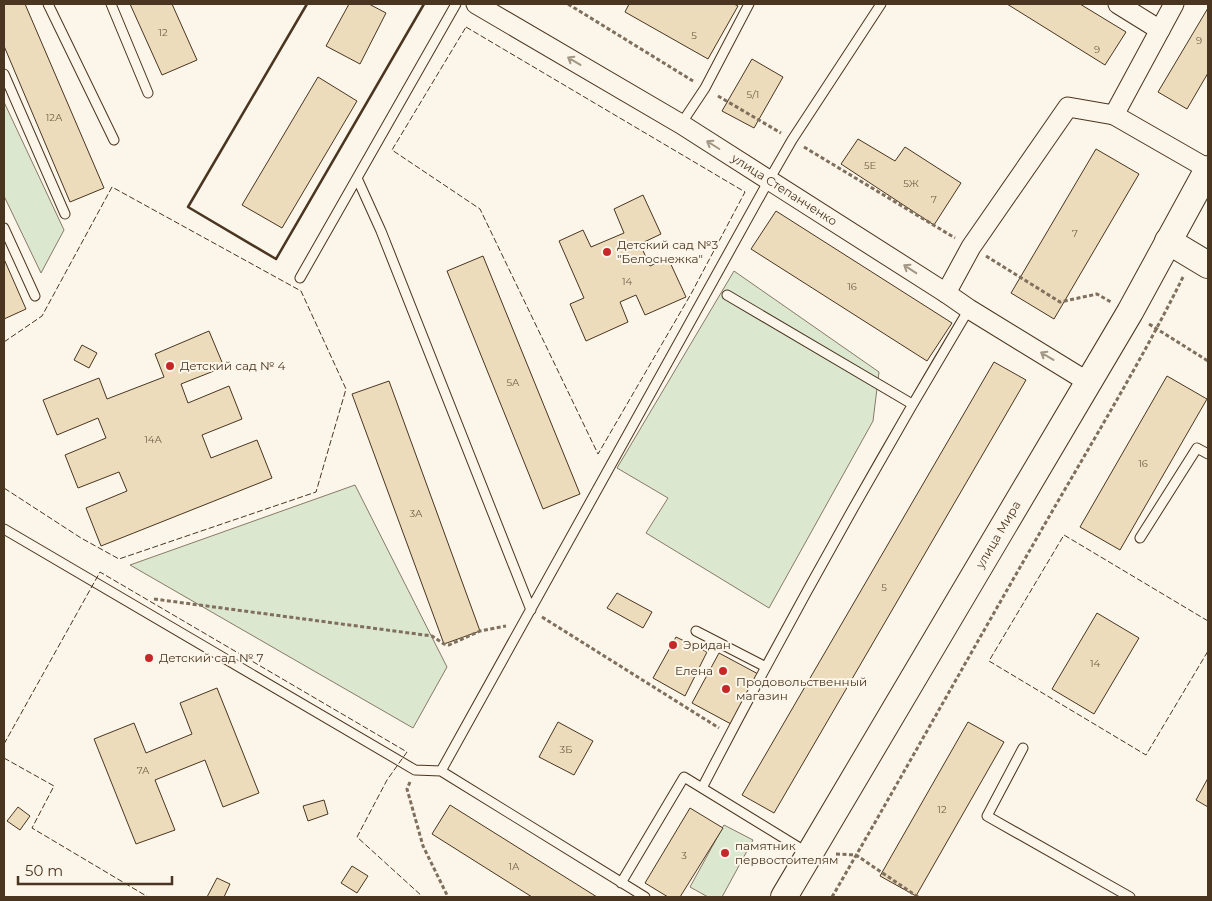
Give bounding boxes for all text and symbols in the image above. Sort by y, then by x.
house number: 12 [158,26,168,39]
house number: 5 [691,29,697,42]
house number: 9 [1196,34,1202,47]
house number: 9 [1094,43,1100,56]
one-way arrow [567,56,581,66]
house number: 5/1 [747,88,759,101]
house number: 12А [46,111,63,124]
one-way arrow [707,139,721,149]
street label: улица Степанченко [728,150,840,229]
house number: 5Е [864,159,877,172]
house number: 5Ж [903,177,919,190]
house number: 7 [931,193,937,206]
house number: 7 [1072,227,1078,240]
place label: Детский сад №3 "Белоснежка" [617,237,718,266]
marker: Детский сад №3 "Белоснежка" [601,246,613,258]
one-way arrow [903,264,917,274]
house number: 14 [622,275,632,288]
house number: 16 [847,280,857,293]
one-way arrow [1040,351,1054,361]
place label: Детский сад № 4 [180,358,286,373]
marker: Детский сад № 4 [164,360,176,372]
house number: 5А [506,376,520,389]
house number: 14А [144,433,162,446]
house number: 16 [1138,457,1148,470]
street label: улица Мира [972,498,1024,572]
house number: 3А [409,507,423,520]
house number: 5 [881,581,887,594]
place label: Эридан [683,637,731,652]
marker: Эридан [667,639,679,651]
place label: Детский сад № 7 [159,650,264,665]
marker: Детский сад № 7 [143,652,155,664]
house number: 14 [1090,657,1100,670]
place label: Елена [675,663,713,678]
marker: Елена [717,665,729,677]
place label: Продовольственный магазин [736,674,867,703]
marker: Продовольственный магазин [720,683,732,695]
house number: 3Б [560,743,572,756]
house number: 7А [137,764,150,777]
house number: 12 [937,803,947,816]
place label: памятник первостоителям [735,838,839,867]
marker: памятник первостоителям [719,847,731,859]
house number: 3 [681,849,687,862]
scale bar [18,854,171,886]
house number: 1А [508,860,520,873]
text: 50 m [25,861,63,880]

